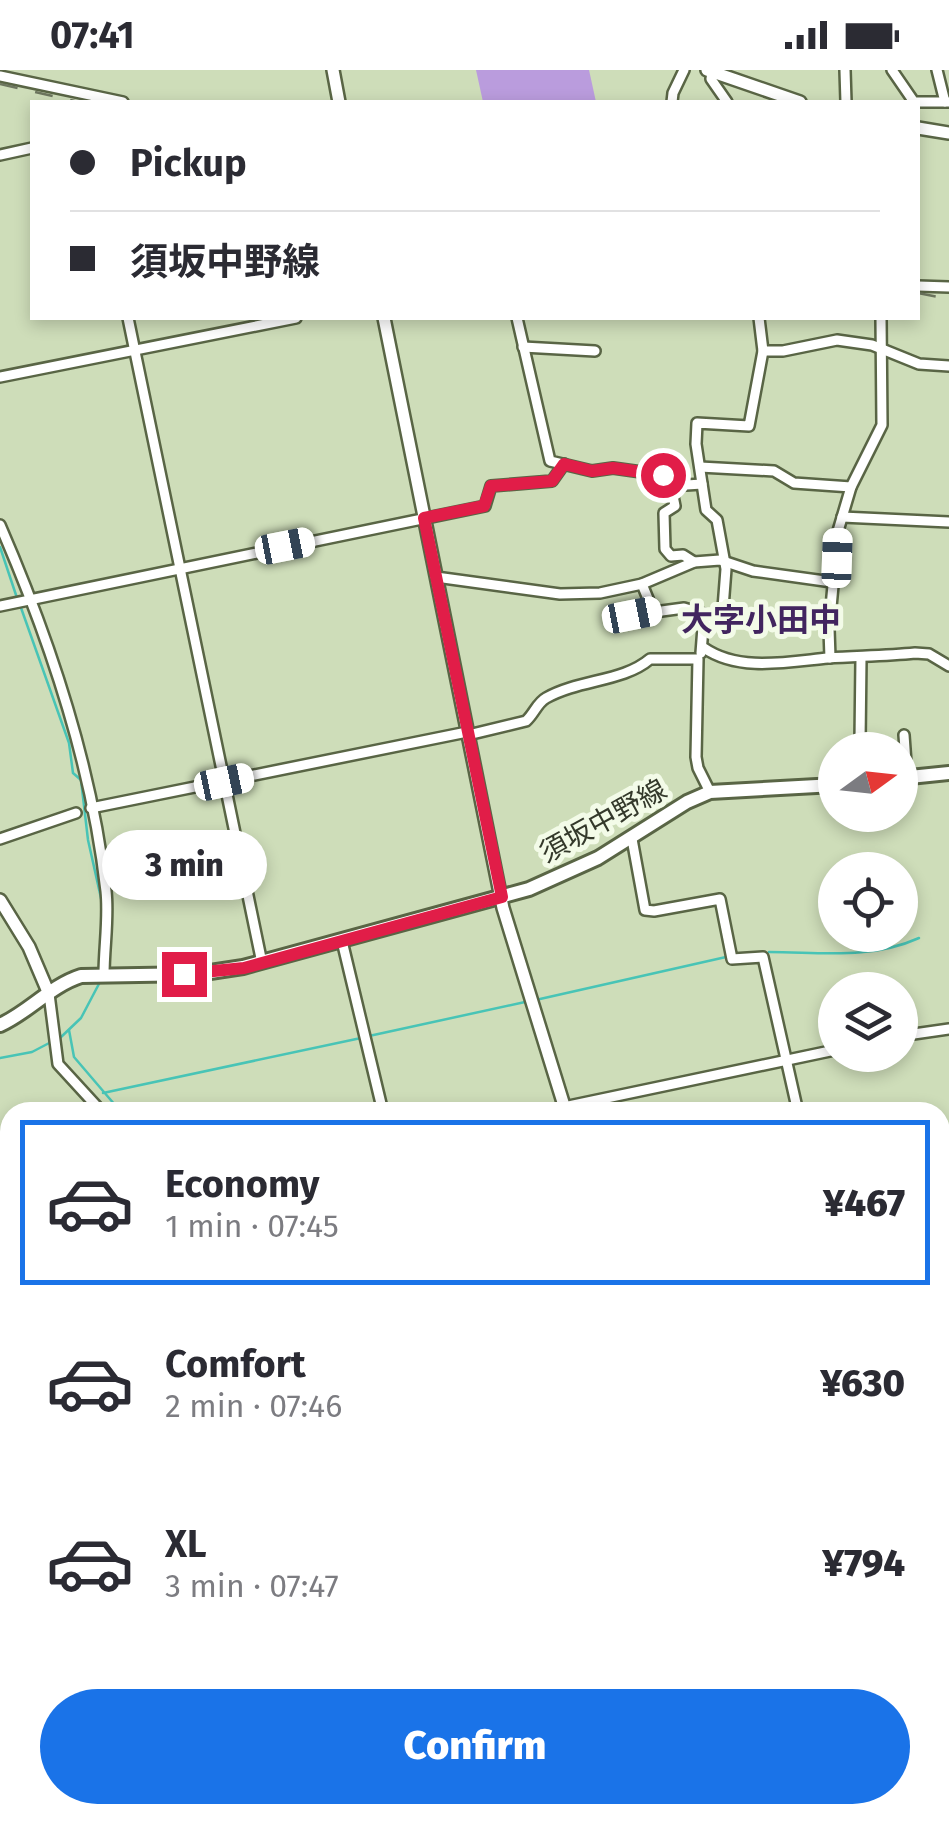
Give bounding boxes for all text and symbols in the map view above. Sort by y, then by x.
text: 07:41 [50,12,135,58]
text: Pickup [130,140,247,186]
text: 須坂中野線 [130,239,320,285]
route start [641,453,686,498]
car [253,526,317,566]
car [821,527,853,589]
car [600,595,664,635]
district label: 大字小田中 [681,601,841,639]
north arrow [818,732,918,832]
map controls [818,732,918,1072]
car [192,761,256,803]
street label: 須坂中野線 [534,773,672,869]
callout: 3 min [101,829,266,899]
text: 3 min [145,846,224,884]
button: locate [818,852,918,952]
route end [162,952,207,997]
button: layers [818,972,918,1072]
icon: car [45,1158,135,1248]
text: Economy [165,1161,320,1207]
text: ¥467 [823,1180,905,1226]
text: 1 min · 07:45 [165,1207,339,1245]
icon: car [45,1338,135,1428]
text: Comfort [165,1341,306,1387]
text: ¥630 [820,1360,905,1406]
text: 2 min · 07:46 [165,1387,342,1425]
icon: car [45,1518,135,1608]
text: XL [165,1521,207,1567]
text: ¥794 [822,1540,905,1586]
text: 3 min · 07:47 [165,1567,339,1605]
button: Confirm [40,1689,910,1804]

